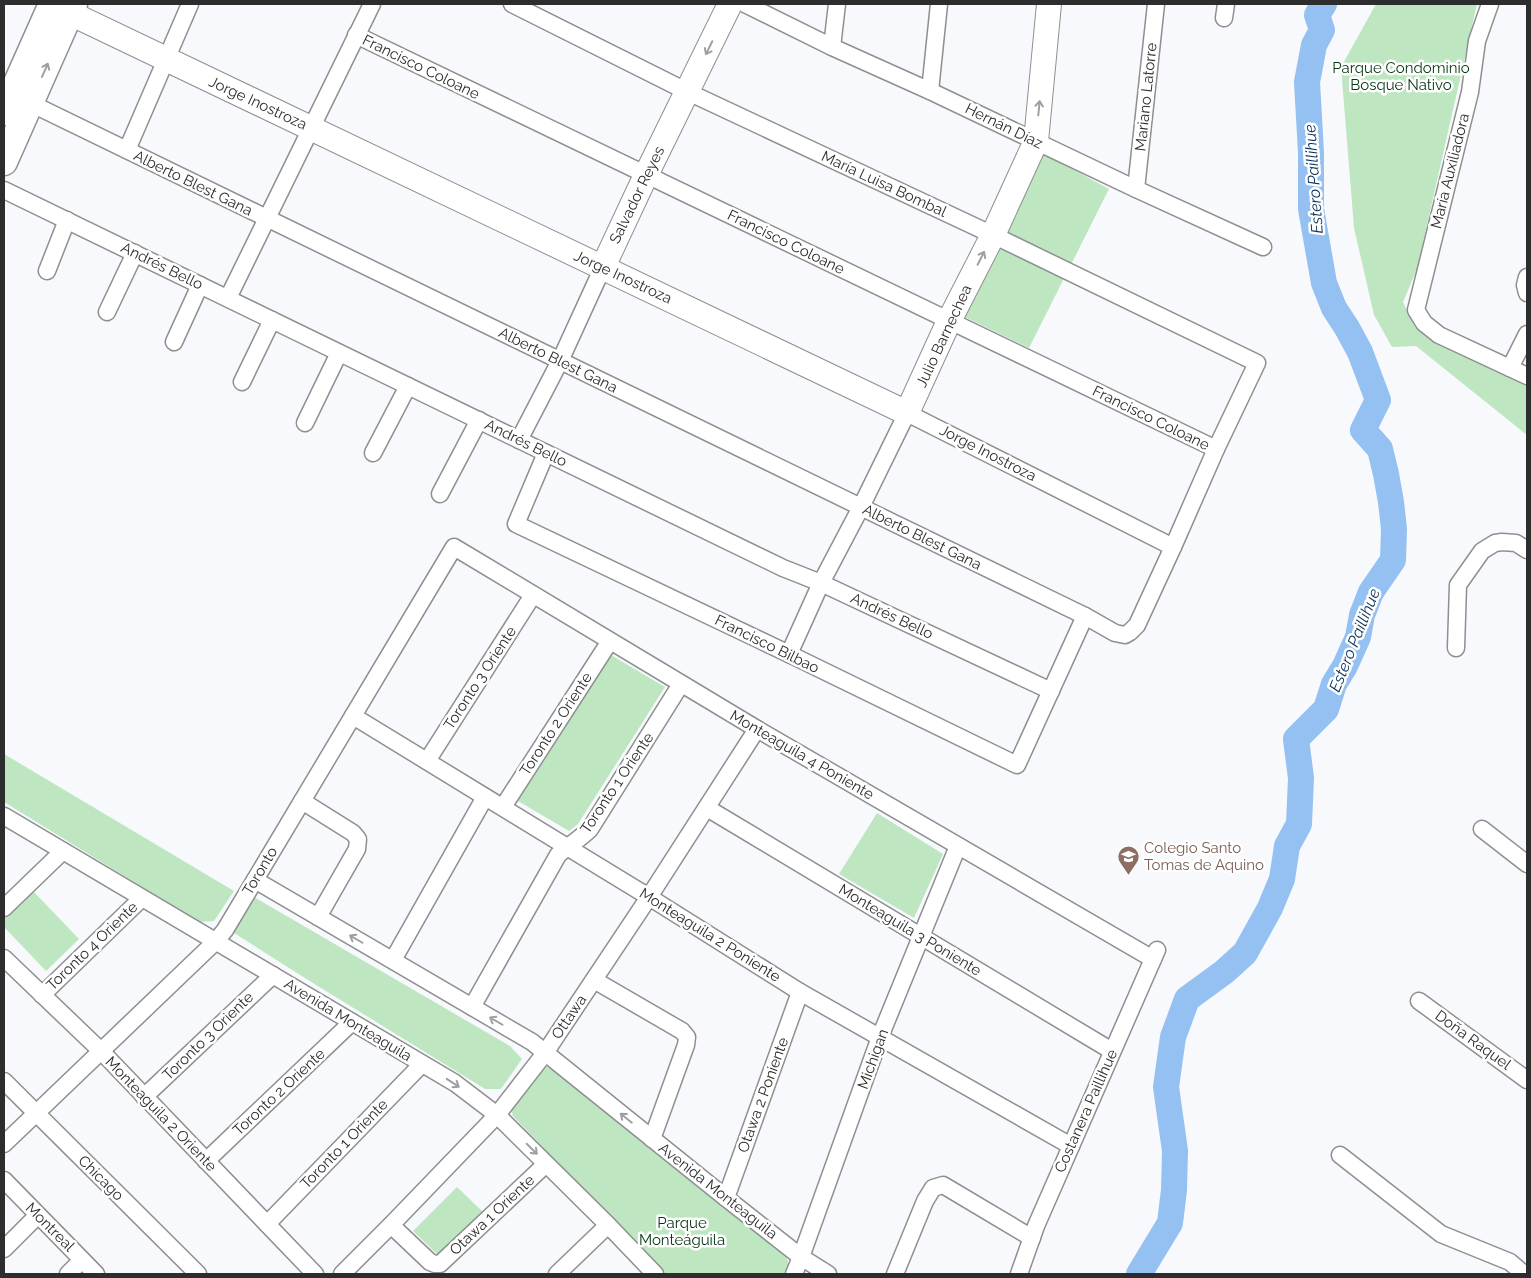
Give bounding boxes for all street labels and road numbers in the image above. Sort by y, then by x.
street label: Francisco Coloane [360,31,483,103]
street label: Mariano Latorre [1131,42,1161,152]
street label: Jorge Inostroza [206,72,310,134]
street label: Hernán Díaz [962,99,1046,153]
street label: María Auxiliadora [1427,111,1473,231]
street label: Salvador Reyes [606,143,668,247]
street label: Alberto Blest Gana [131,146,255,220]
street label: María Luisa Bombal [818,147,950,221]
street label: Francisco Coloane [725,206,848,278]
street label: Andrés Bello [118,238,206,294]
street label: Jorge Inostroza [571,246,675,308]
street label: Julio Barnechea [912,282,976,390]
street label: Alberto Blest Gana [496,323,620,397]
street label: Francisco Coloane [1090,382,1213,454]
street label: Andrés Bello [482,415,570,471]
street label: Jorge Inostroza [937,421,1039,485]
street label: Alberto Blest Gana [860,500,984,574]
street label: Andrés Bello [848,589,936,643]
street label: Francisco Bilbao [712,611,822,677]
street label: Toronto 3 Oriente [440,623,520,733]
street label: Toronto 2 Oriente [516,669,596,779]
street label: Monteaguila 4 Poniente [727,706,877,804]
street label: Toronto 1 Oriente [577,729,658,837]
street label: Toronto [239,844,281,898]
street label: Monteaguila 3 Poniente [835,880,985,980]
street label: Monteaguila 2 Poniente [636,884,784,986]
street label: Toronto 4 Oriente [43,898,141,994]
street label: Avenida Monteaguila [281,975,415,1065]
street label: Toronto 3 Oriente [159,988,257,1084]
street label: Ottawa [548,991,590,1043]
street label: Doña Raquel [1432,1006,1515,1074]
street label: Michigan [854,1026,892,1092]
street label: Otawa 2 Poniente [734,1035,792,1155]
street label: Toronto 2 Oriente [229,1045,329,1139]
street label: Costanera Paillihue [1051,1046,1121,1175]
street label: Monteaguila 2 Oriente [102,1053,221,1175]
street label: Toronto 1 Oriente [297,1095,392,1193]
street label: Avenida Monteaguila [655,1139,781,1243]
street label: Chicago [75,1152,128,1205]
street label: Otawa 1 Oriente [446,1171,538,1259]
street label: Montreal [22,1199,79,1256]

